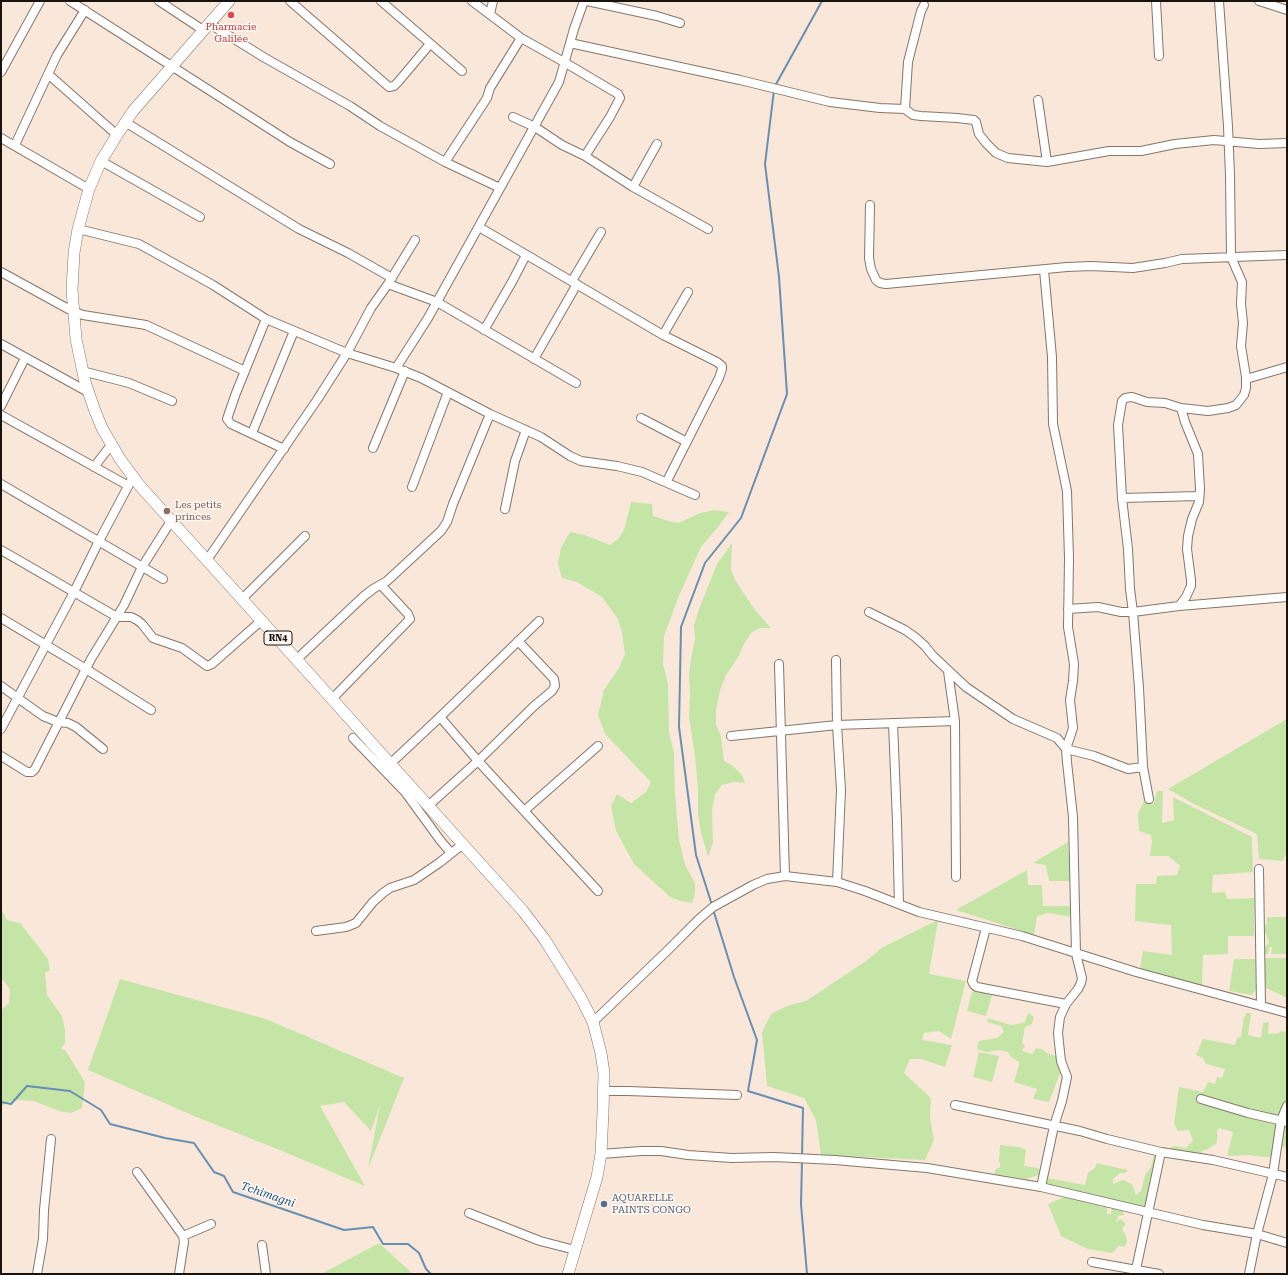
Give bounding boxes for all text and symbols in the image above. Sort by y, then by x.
marker: Pharmacie Galilée [226,10,236,20]
place label: Pharmacie Galilée [205,21,257,44]
place label: Les petits princes [175,499,221,522]
marker: Les petits princes [162,506,172,516]
road number: RN4 [264,631,292,645]
water label: Tchimagni [239,1180,297,1210]
place label: AQUARELLE PAINTS CONGO [612,1192,691,1216]
marker: AQUARELLE PAINTS CONGO [599,1199,609,1209]

